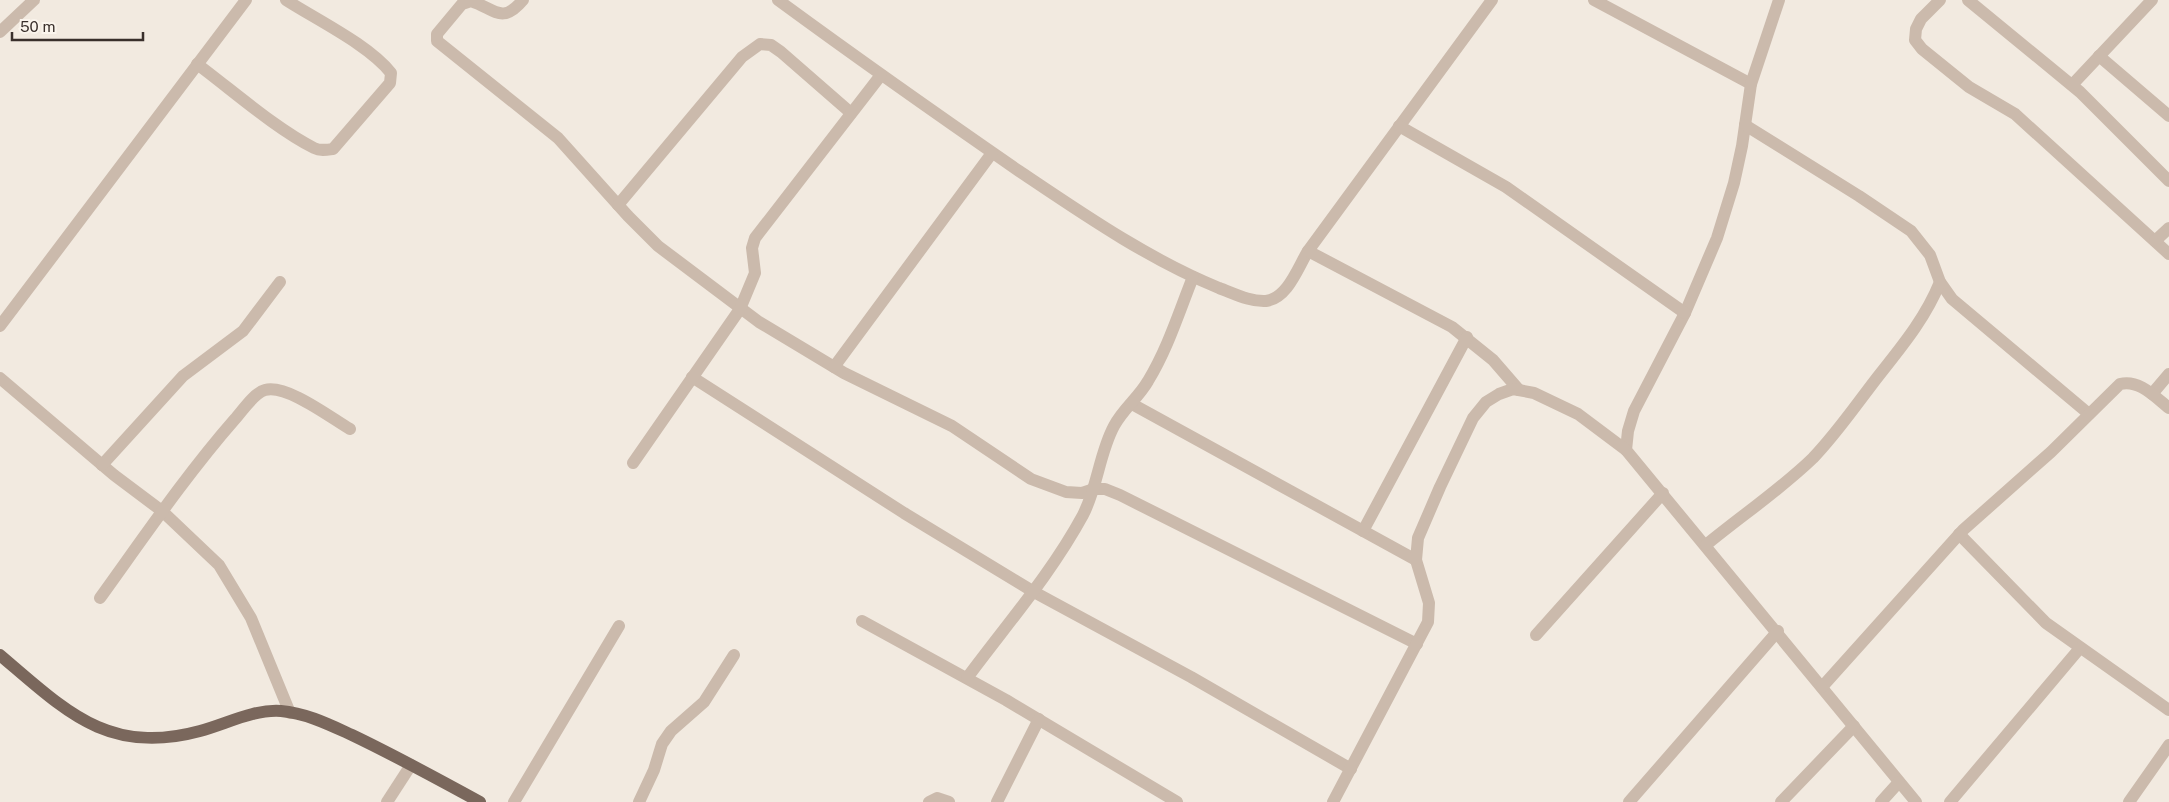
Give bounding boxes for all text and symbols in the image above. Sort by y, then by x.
scale bar [12,10,144,42]
text: 50 m [20,18,55,35]

